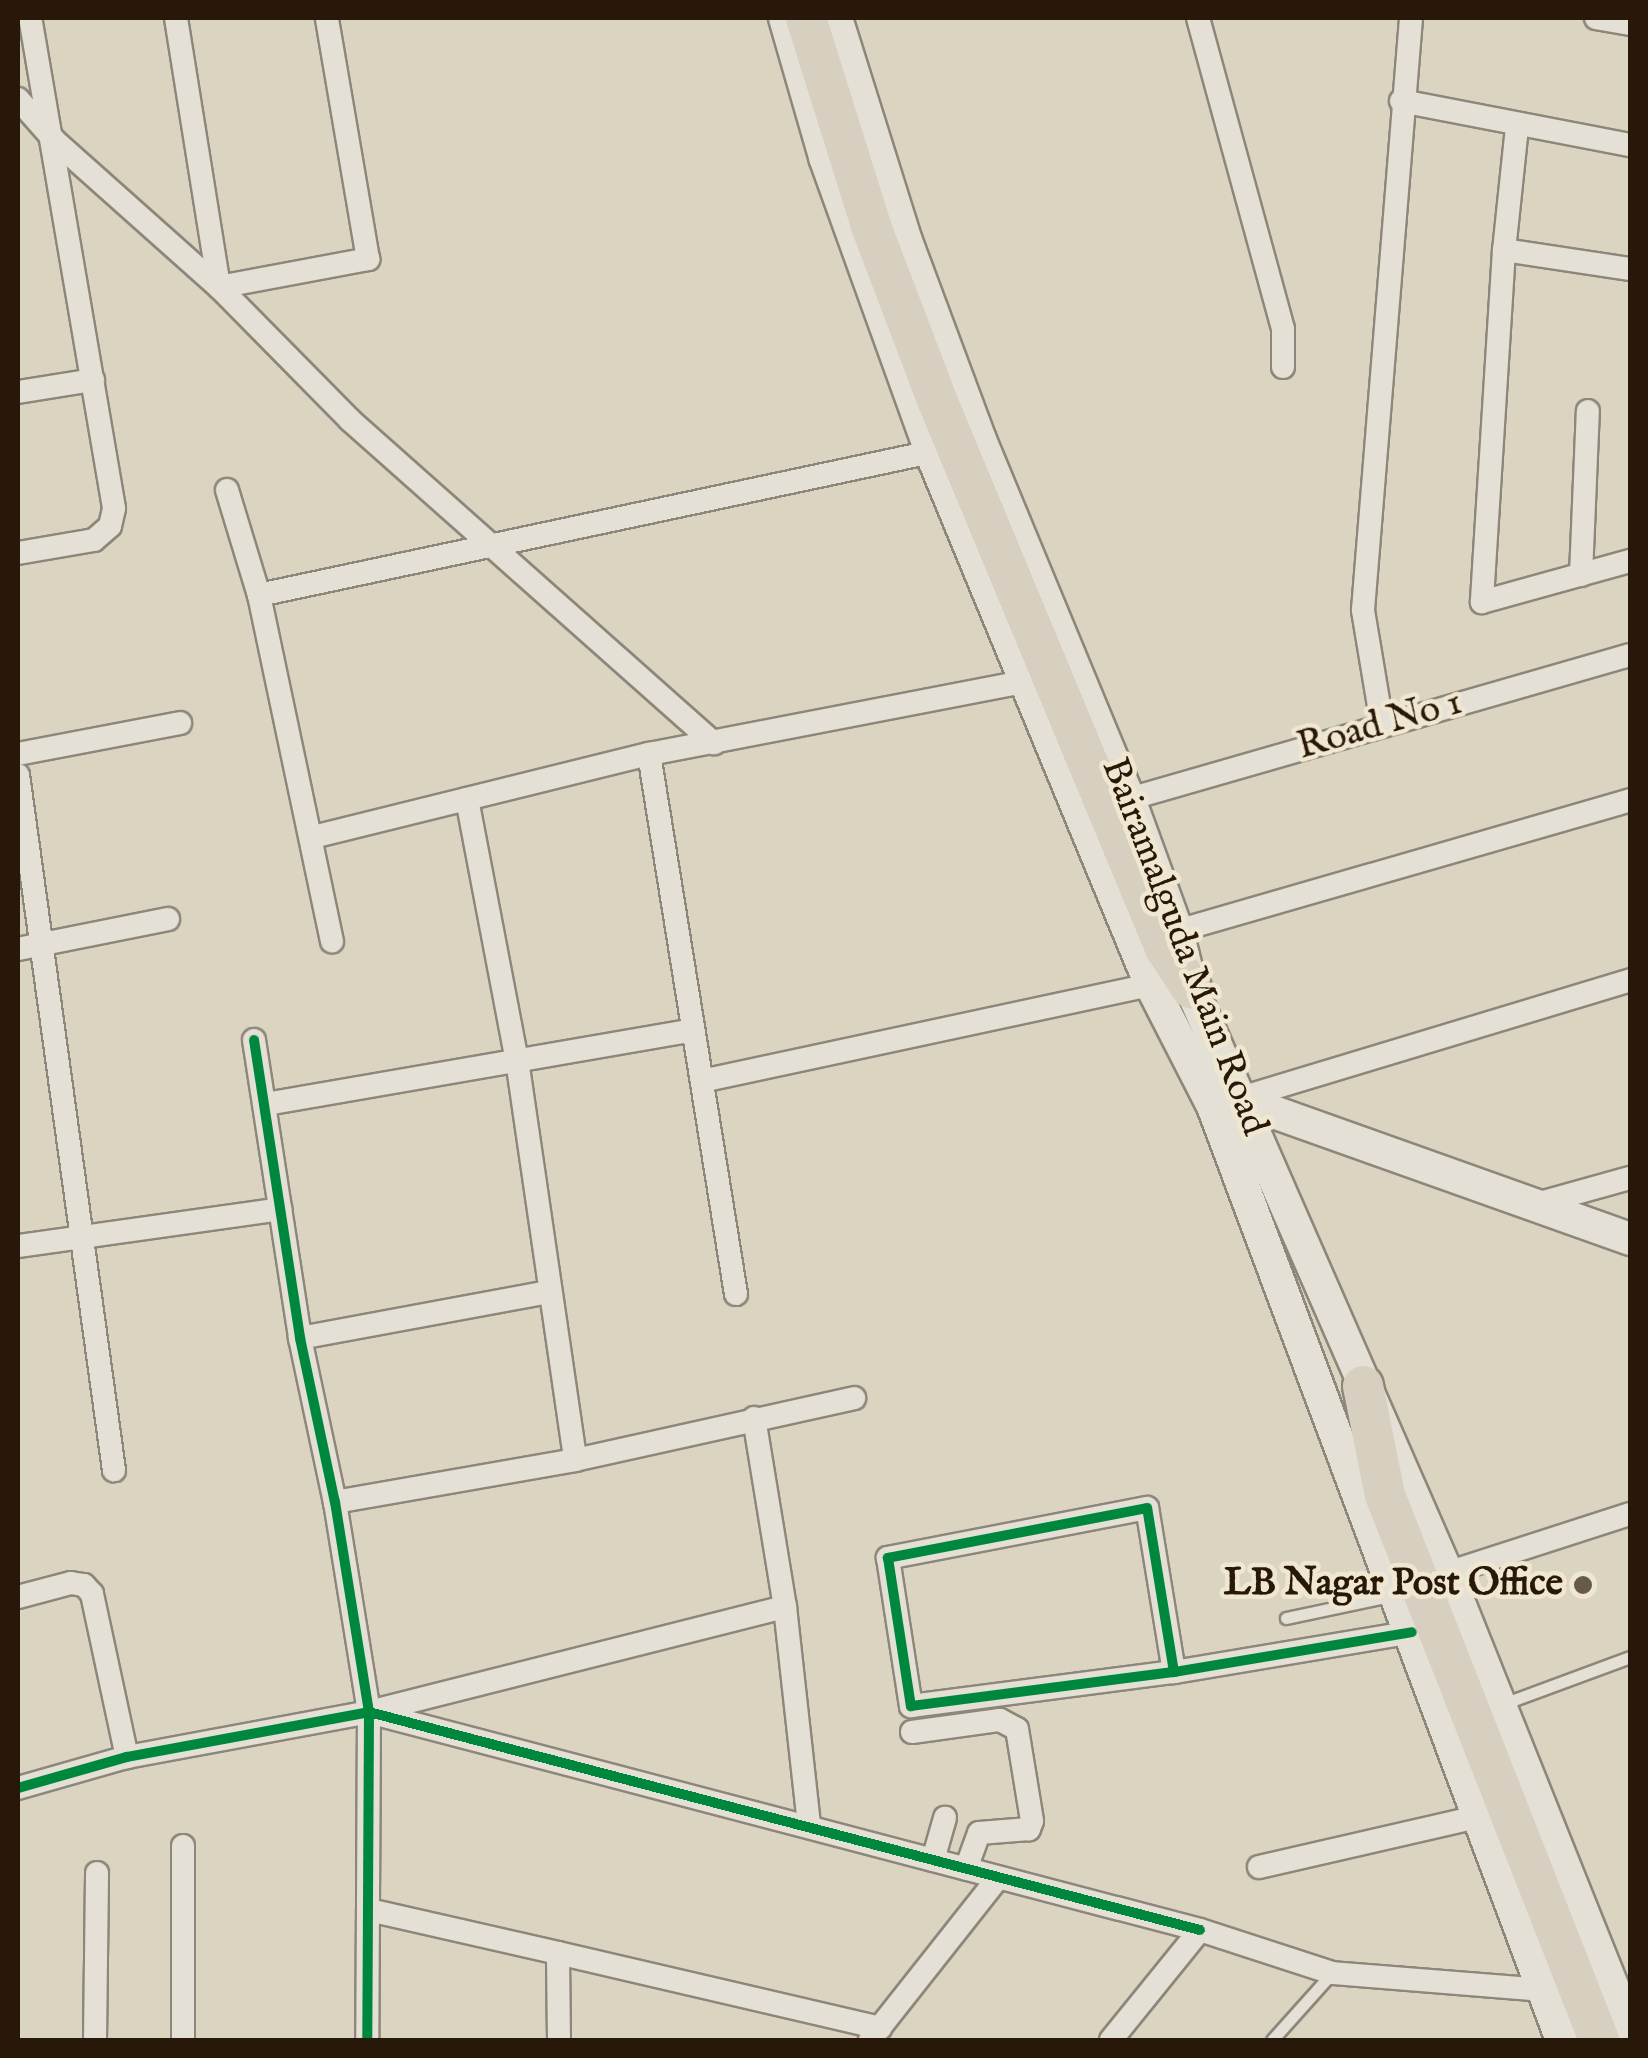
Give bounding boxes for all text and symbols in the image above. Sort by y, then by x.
street label: Road No 1 [1293,681,1467,771]
street label: Bairamalguda Main Road [1090,752,1276,1142]
place label: LB Nagar Post Office [1224,1562,1563,1608]
marker: LB Nagar Post Office [1572,1574,1594,1596]

